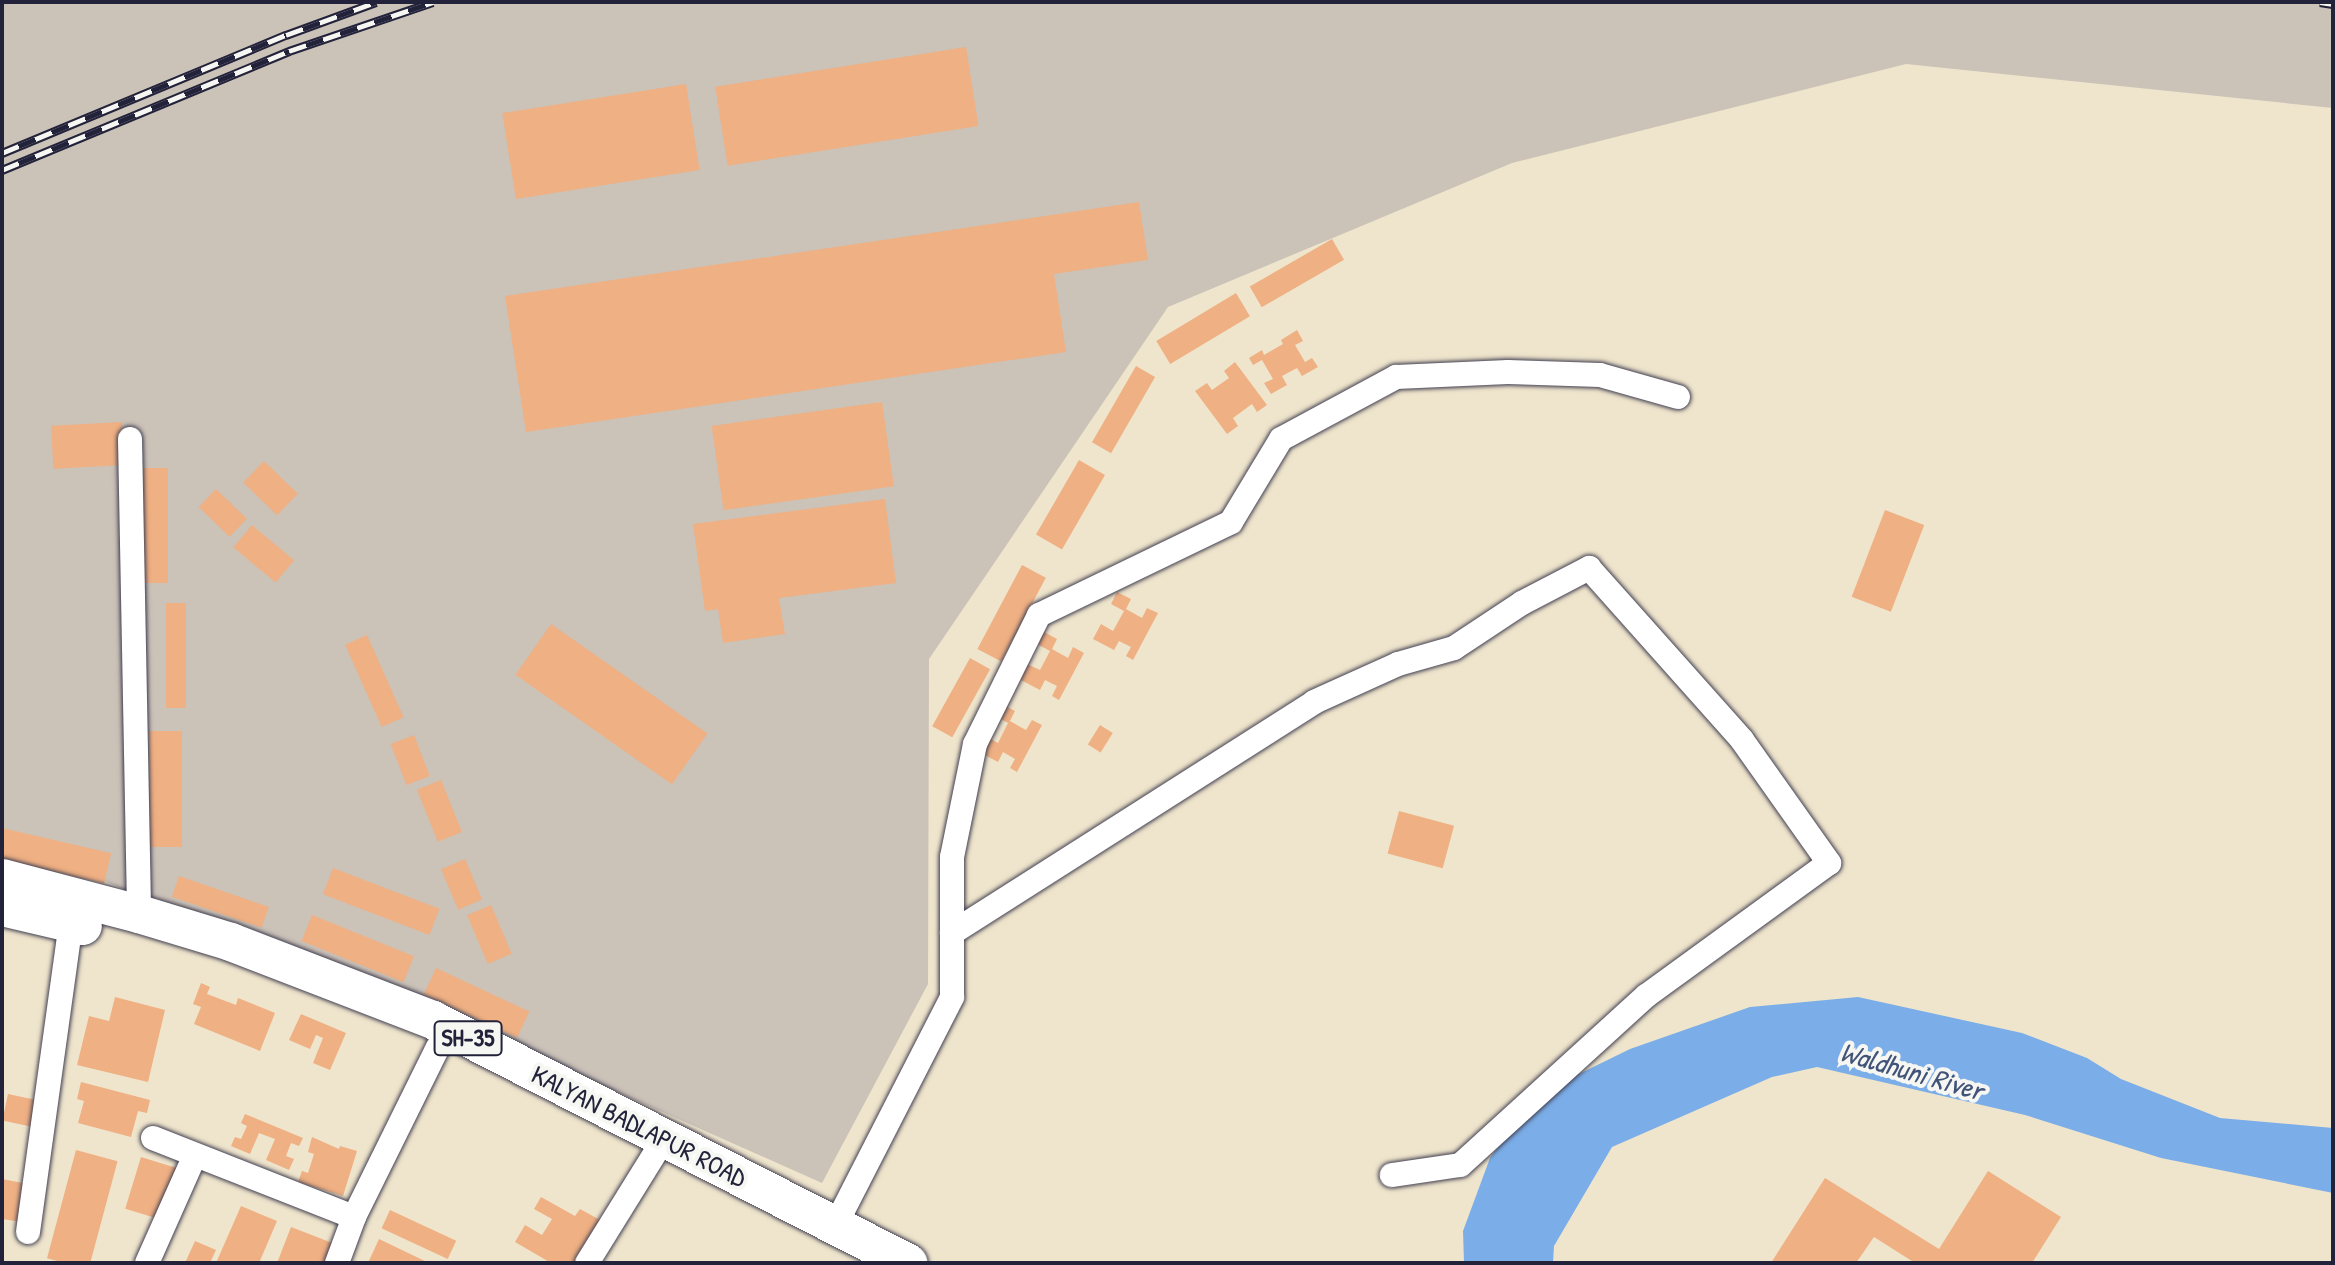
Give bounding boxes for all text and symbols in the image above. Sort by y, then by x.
road number: SH-35 [432,1018,504,1058]
water label: Waldhuni River [1837,1035,1987,1107]
street label: KALYAN BADLAPUR ROAD [527,1058,751,1194]

